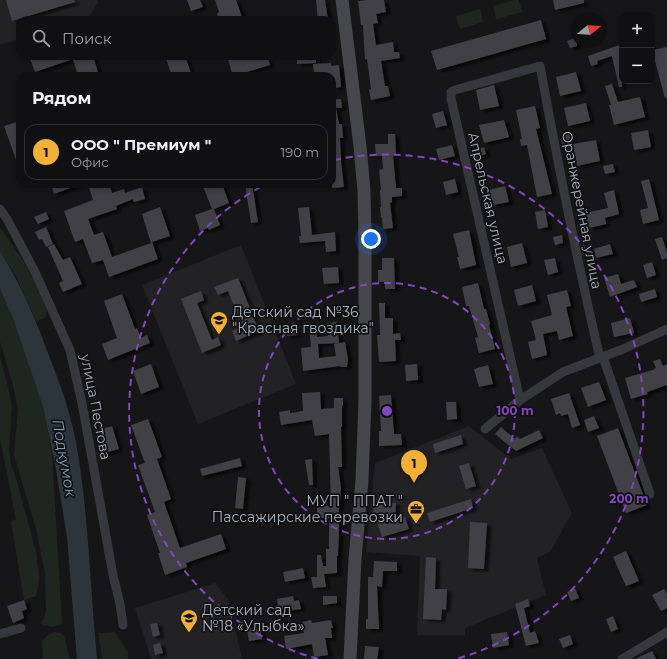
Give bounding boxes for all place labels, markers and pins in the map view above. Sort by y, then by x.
place label: Детский сад №36 "Красная гвоздика" [232,303,374,337]
school or university icon: Детский сад №36 "Красная гвоздика" [209,310,229,335]
centre of rings [380,404,394,418]
pin: 1 [401,450,427,483]
place label: МУП " ППАТ " Пассажирские перевозки [212,492,403,526]
office icon: МУП " ППАТ " Пассажирские перевозки [406,499,426,524]
place label: Детский сад №18 «Улыбка» [202,601,304,635]
school or university icon: Детский сад №18 «Улыбка» [179,608,199,633]

